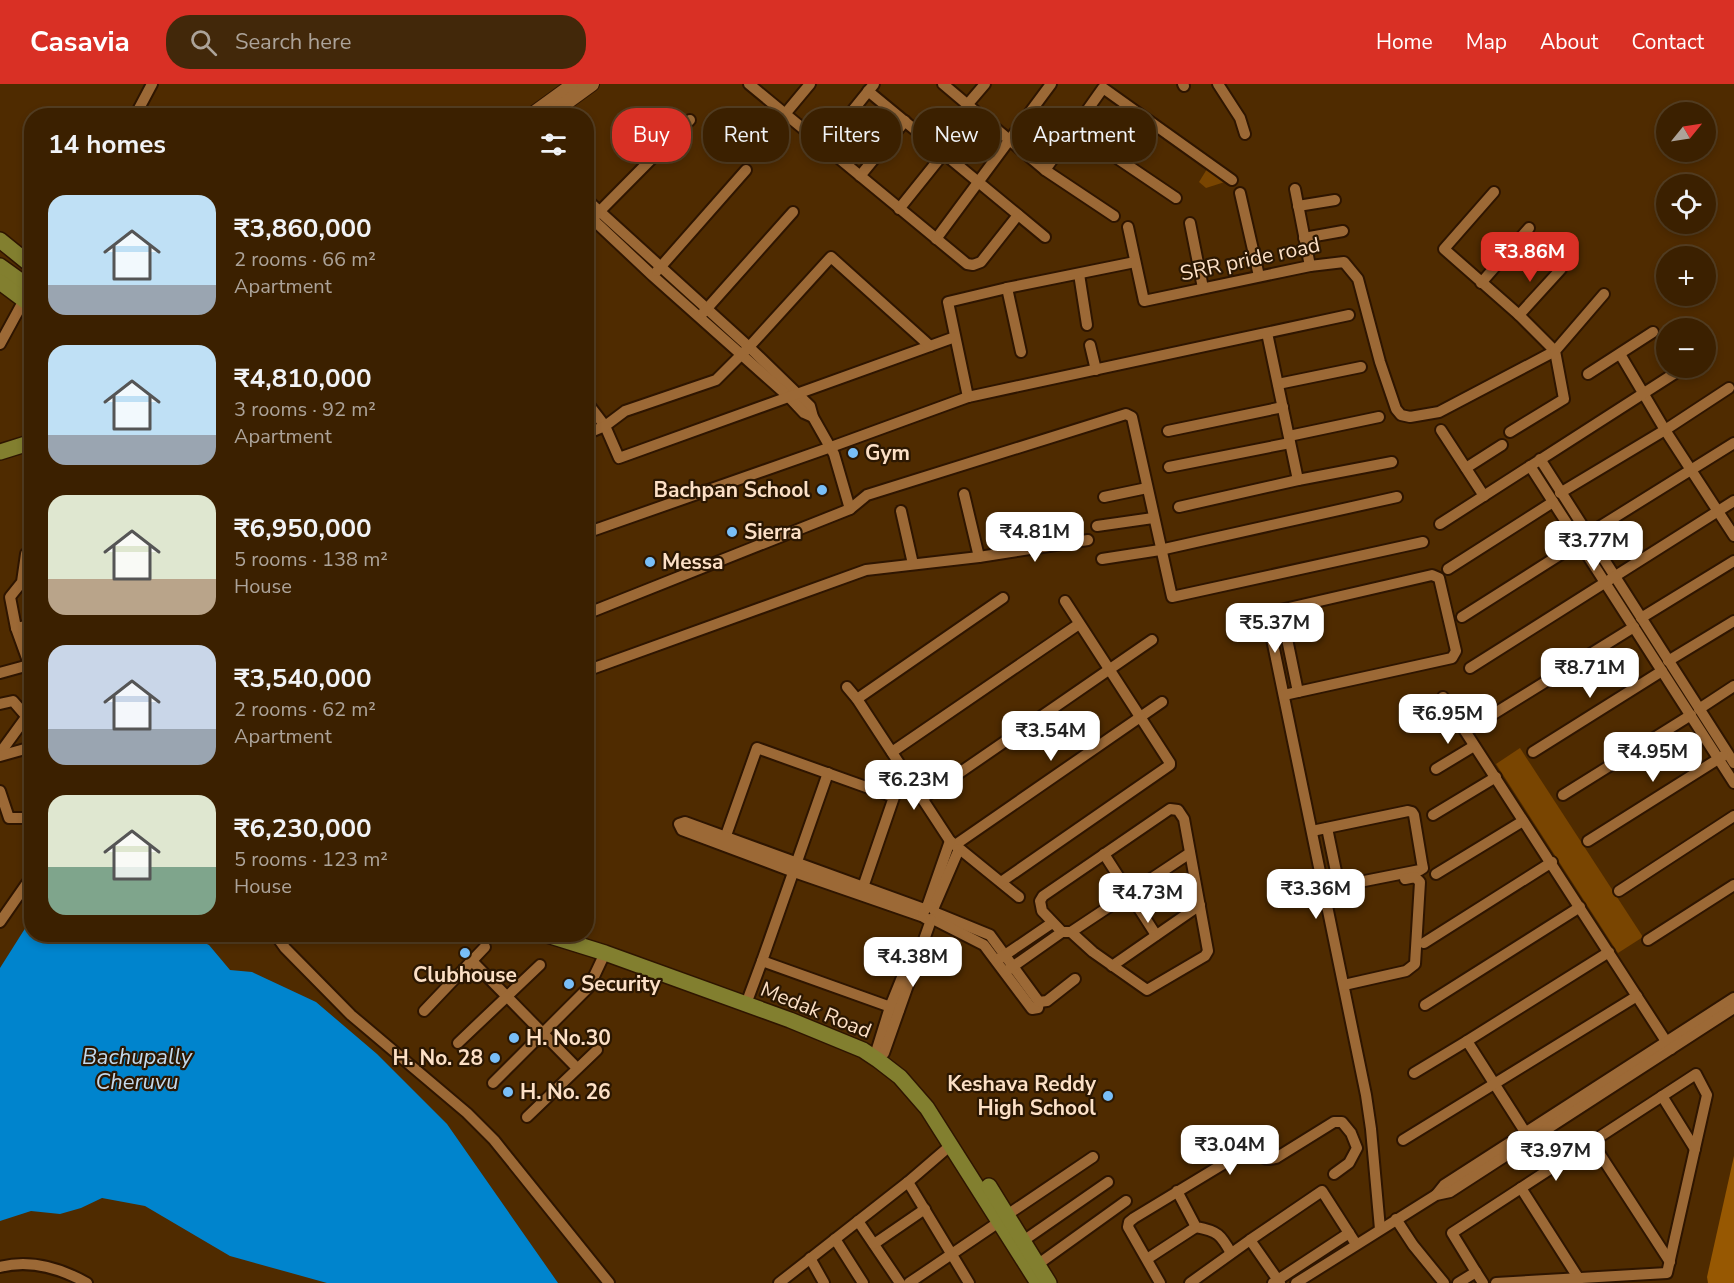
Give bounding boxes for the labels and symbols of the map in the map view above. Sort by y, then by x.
north arrow [1656,102,1716,162]
street label: SRR pride road [1177,231,1323,287]
pin: ₹3.86M [1481,232,1579,283]
place label: Gym [865,439,910,467]
marker: Gym [846,446,860,460]
place label: Bachpan School [653,476,810,504]
marker: Bachpan School [815,483,829,497]
pin: ₹4.81M [986,512,1084,563]
place label: Sierra [744,518,802,546]
pin: ₹3.77M [1545,521,1643,572]
marker: Sierra [725,525,739,539]
place label: Messa [662,548,724,576]
marker: Messa [643,555,657,569]
pin: ₹5.37M [1226,603,1324,654]
pin: ₹8.71M [1541,648,1639,699]
pin: ₹6.95M [1399,694,1497,745]
pin: ₹3.54M [1002,711,1100,762]
pin: ₹4.95M [1604,732,1702,783]
pin: ₹6.23M [865,760,963,811]
pin: ₹3.36M [1267,869,1365,920]
pin: ₹4.73M [1099,873,1197,924]
pin: ₹4.38M [864,937,962,988]
marker: Clubhouse [458,946,472,960]
place label: Clubhouse [413,961,517,989]
place label: Security [581,970,662,998]
street label: Medak Road [756,975,876,1045]
marker: Security [562,977,576,991]
place label: H. No.30 [526,1024,611,1052]
marker: H. No.30 [507,1031,521,1045]
water label: Bachupally Cheruvu [82,1042,193,1097]
place label: H. No. 28 [392,1044,483,1072]
marker: H. No. 28 [488,1051,502,1065]
place label: Keshava Reddy High School [947,1070,1097,1122]
place label: H. No. 26 [520,1078,611,1106]
marker: H. No. 26 [501,1085,515,1099]
marker: Keshava Reddy High School [1101,1089,1115,1103]
pin: ₹3.04M [1181,1125,1279,1176]
pin: ₹3.97M [1507,1131,1605,1182]

